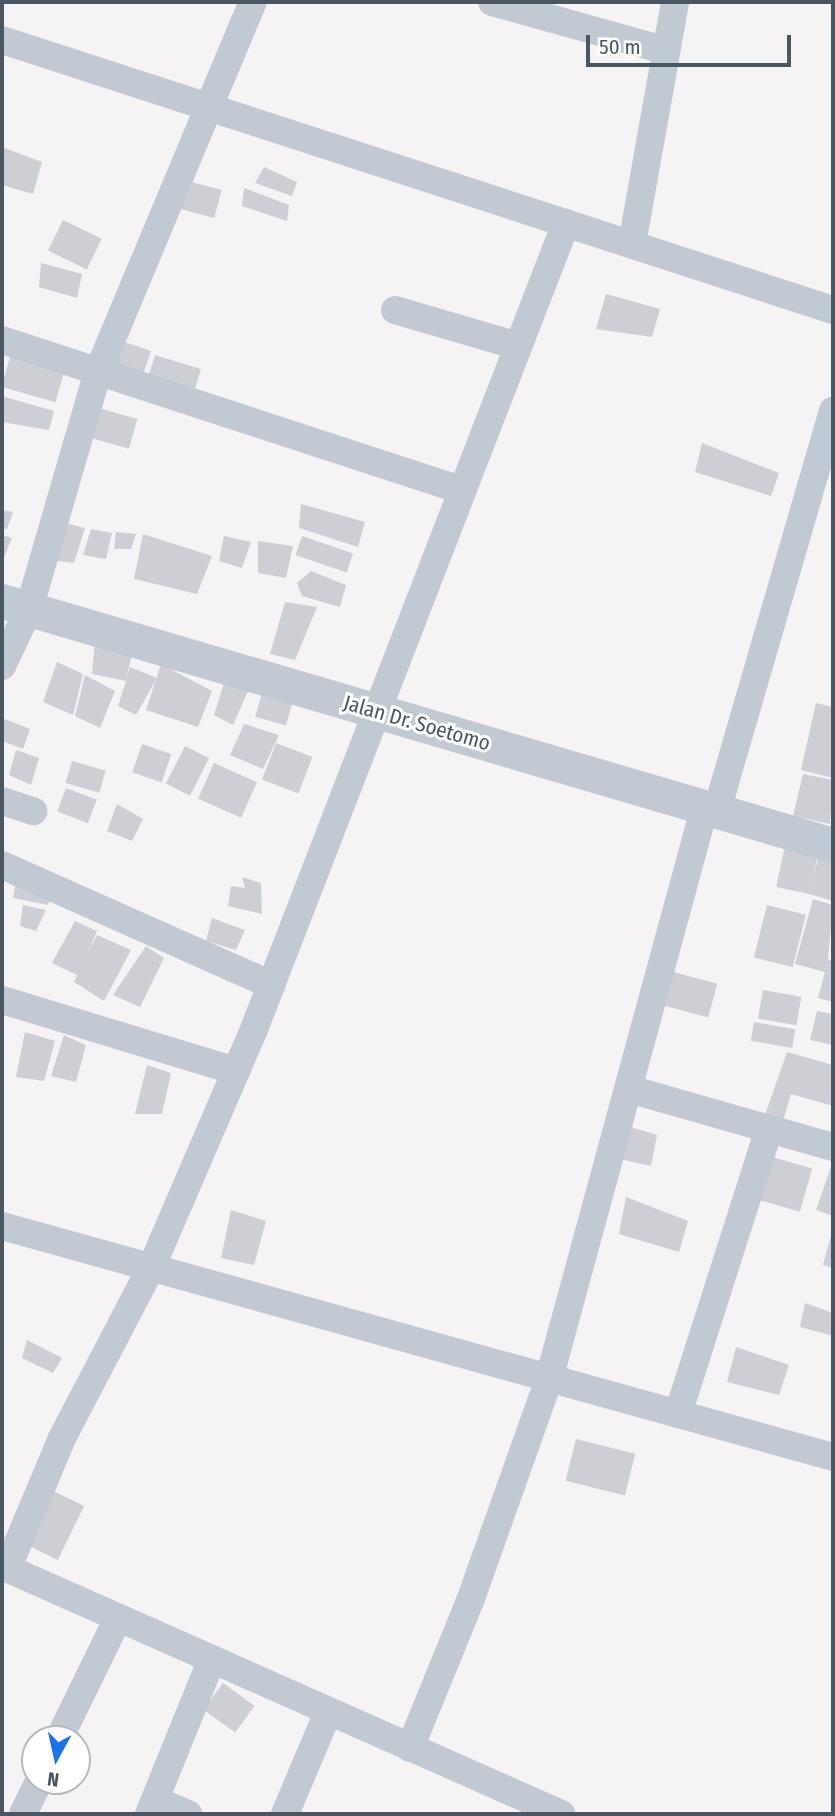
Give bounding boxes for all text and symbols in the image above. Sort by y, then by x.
scale bar [590,21,795,65]
text: 50 m [599,34,641,60]
street label: Jalan Dr. Soetomo [341,690,493,756]
north arrow [21,1725,91,1795]
text: N [46,1767,61,1791]

